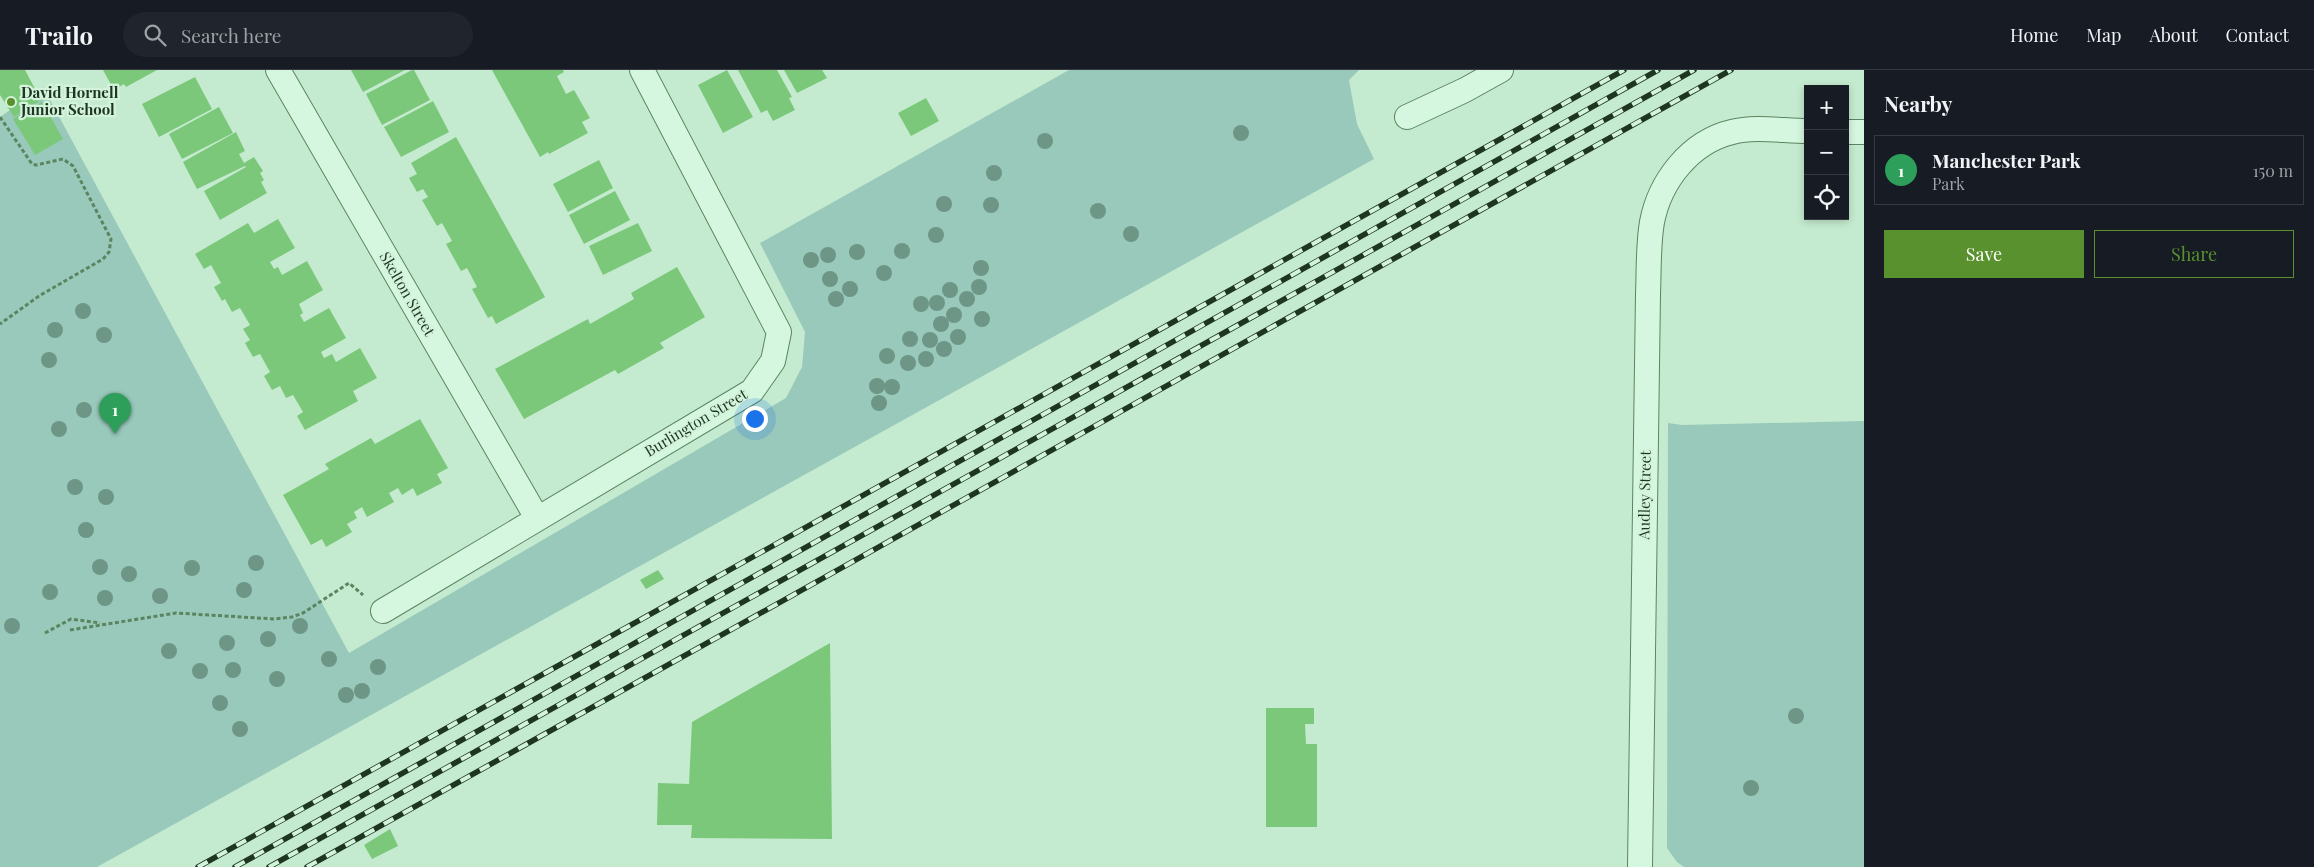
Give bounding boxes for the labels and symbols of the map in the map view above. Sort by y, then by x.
place label: David Hornell Junior School [20,82,119,119]
marker: David Hornell Junior School [5,96,17,108]
street label: Skelton Street [376,248,440,340]
street label: Burlington Street [640,383,751,461]
pin: 1 [99,393,131,434]
your location [742,406,768,432]
street label: Audley Street [1633,450,1655,541]

